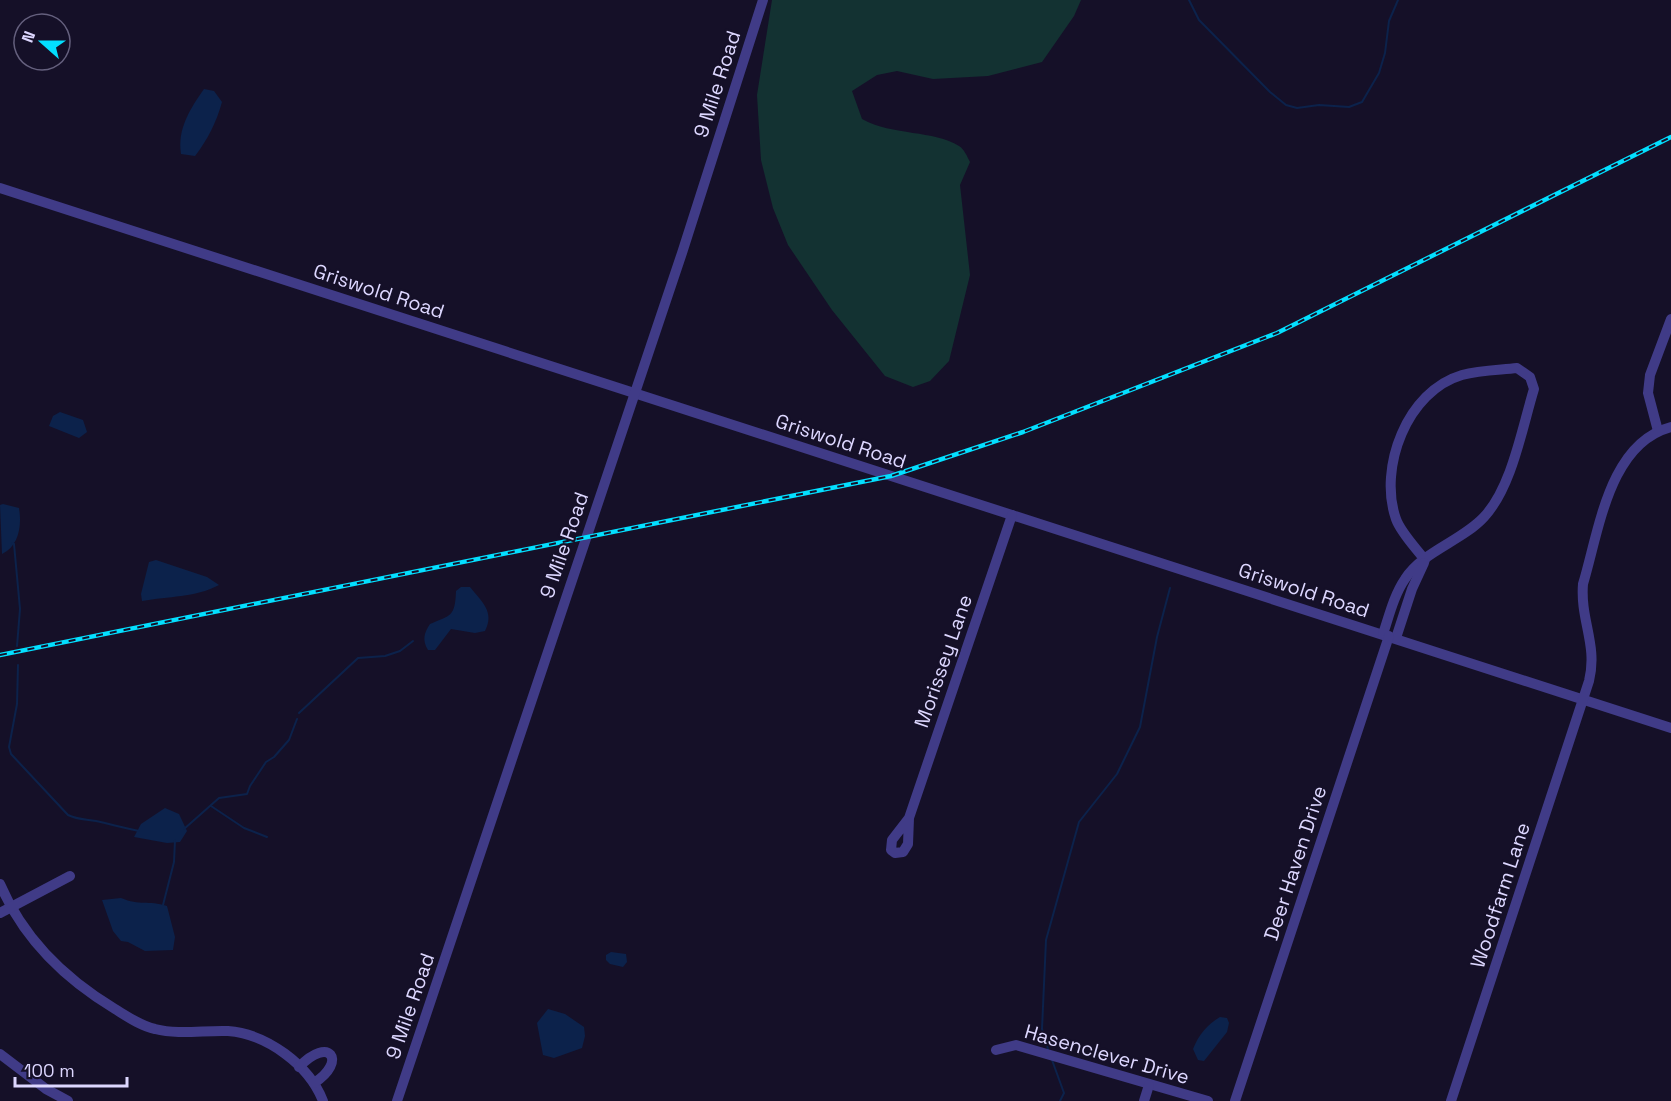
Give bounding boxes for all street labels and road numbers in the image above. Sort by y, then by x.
street label: 9 Mile Road [688,27,746,141]
street label: Griswold Road [310,258,448,324]
street label: Griswold Road [772,408,910,474]
street label: 9 Mile Road [534,488,594,602]
street label: Griswold Road [1235,557,1373,623]
street label: Morissey Lane [908,591,978,731]
street label: Deer Haven Drive [1258,782,1332,944]
street label: Woodfarm Lane [1464,819,1536,971]
street label: 9 Mile Road [380,949,440,1063]
street label: Hasenclever Drive [1022,1018,1192,1090]

